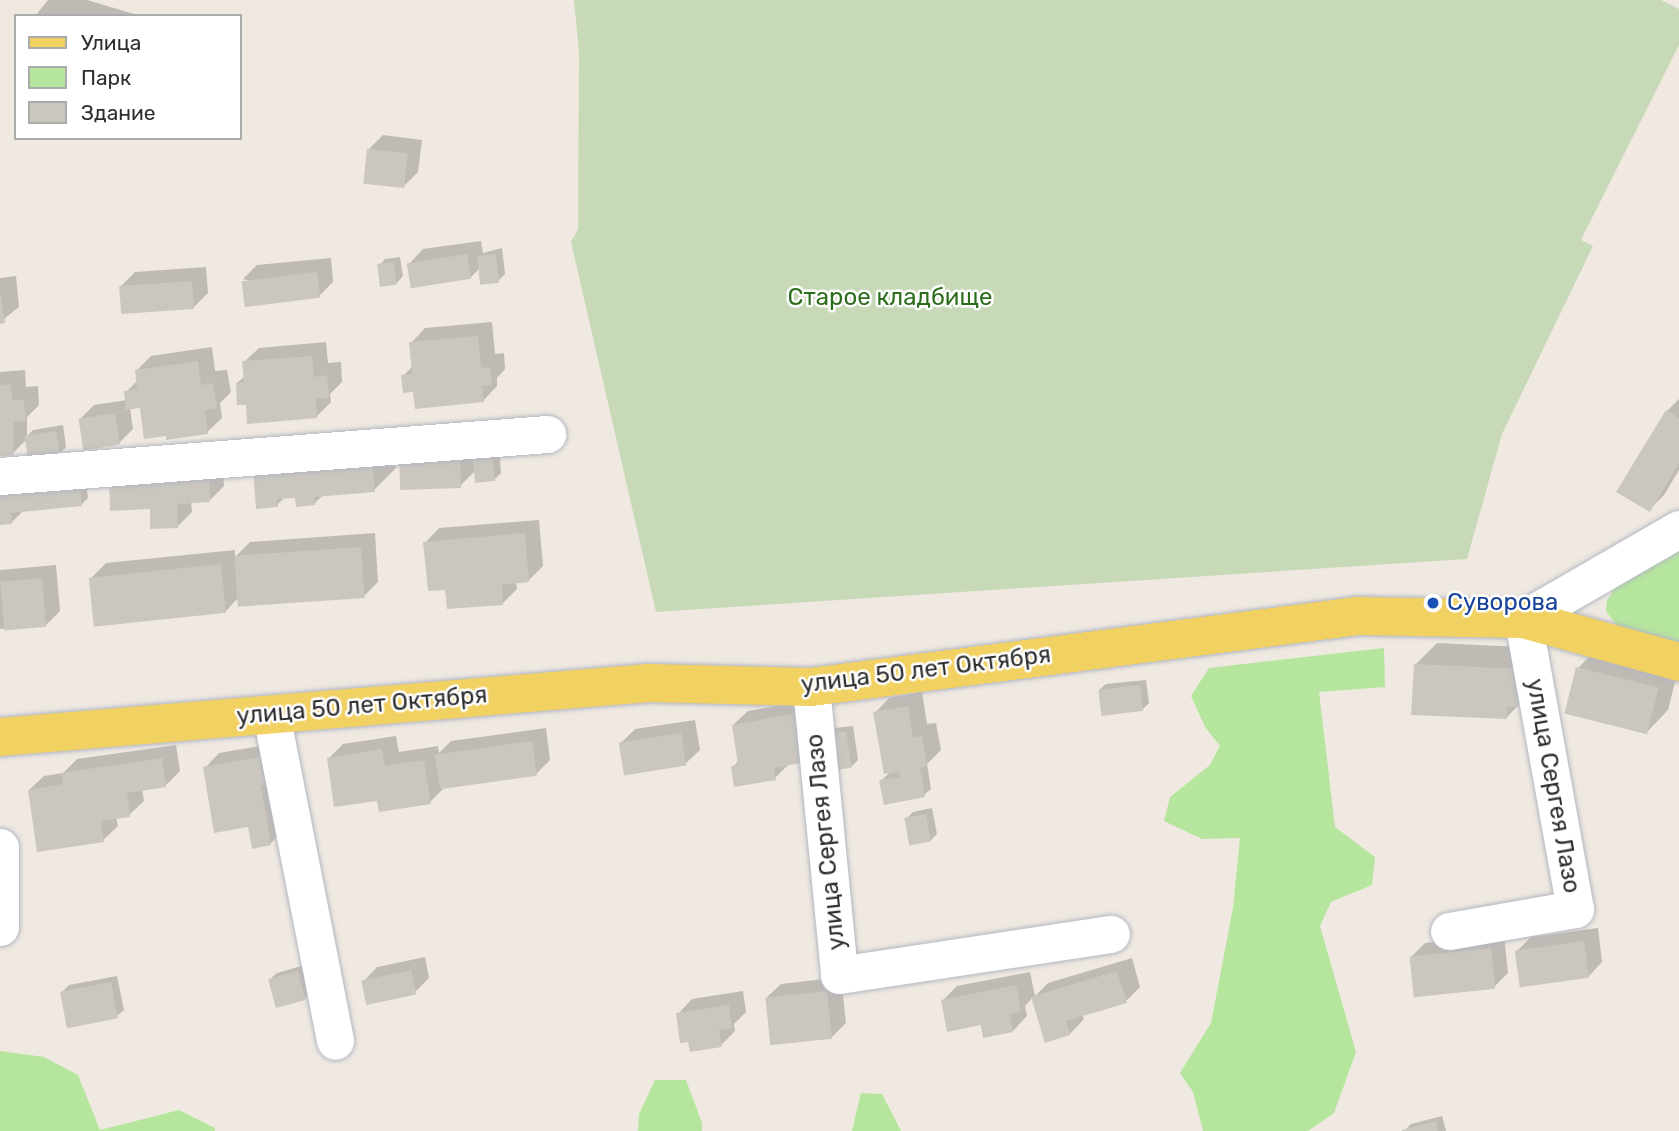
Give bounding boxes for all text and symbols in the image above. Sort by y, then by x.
legend [14,14,242,140]
text: Улица [81,30,141,55]
text: Парк [81,65,131,90]
text: Здание [81,100,156,125]
park label: Старое кладбище [788,284,992,312]
place label: Суворова [1447,589,1558,617]
marker: Суворова [1425,595,1441,611]
street label: улица 50 лет Октября [799,640,1053,700]
street label: улица Сергея Лазо [1520,676,1586,896]
street label: улица 50 лет Октября [235,681,489,731]
street label: улица Сергея Лазо [800,732,852,952]

